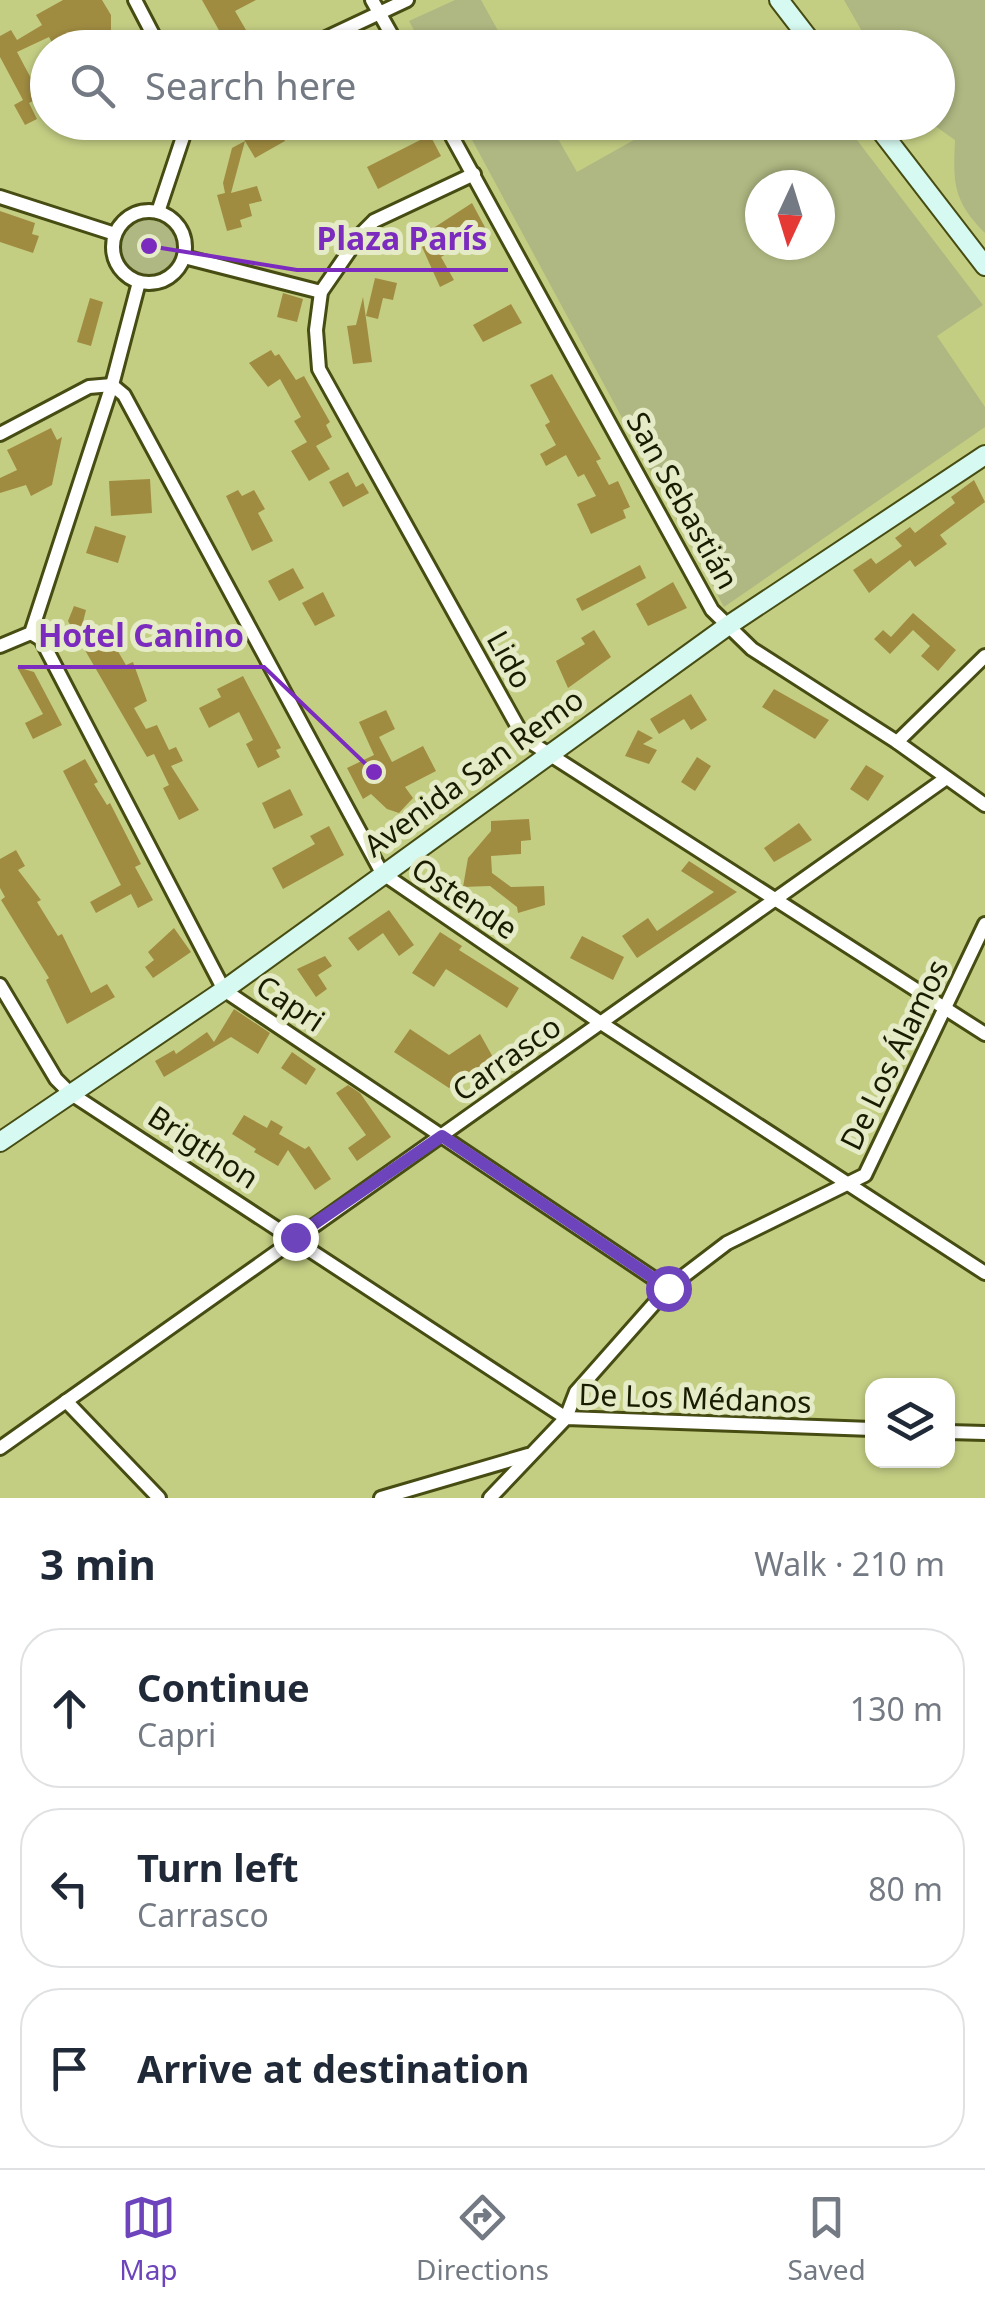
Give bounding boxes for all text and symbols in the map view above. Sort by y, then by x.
search box [30,30,955,140]
icon: search [65,58,120,113]
text: Search here [145,59,356,111]
north arrow [745,170,835,260]
callout: Plaza París [297,208,508,270]
text: Plaza París [317,216,487,259]
street label: San Sebastián [618,404,749,596]
callout: Hotel Canino [18,605,264,667]
text: Hotel Canino [38,613,244,656]
street label: Lido [478,623,543,695]
street label: Avenida San Remo [355,678,591,865]
street label: Ostende [404,847,526,948]
street label: De Los Álamos [830,952,957,1156]
street label: Capri [249,965,333,1041]
street label: Carrasco [444,1005,569,1110]
street label: Brigthon [141,1096,267,1198]
route end [273,1215,319,1261]
route start [646,1266,692,1312]
street label: De Los Médanos [578,1373,812,1422]
map controls [865,1378,955,1468]
button: layers [865,1378,955,1468]
text: 3 min [40,1535,156,1592]
text: Walk · 210 m [754,1542,945,1585]
text: Continue [137,1661,310,1713]
icon: ahead [42,1681,97,1736]
text: 130 m [850,1687,943,1730]
text: Capri [137,1713,216,1756]
text: Turn left [137,1841,299,1893]
icon: left [42,1861,97,1916]
text: 80 m [868,1867,943,1910]
text: Carrasco [137,1893,269,1936]
icon: arrive [42,2041,97,2096]
text: Arrive at destination [137,2042,529,2094]
tab: Map [119,2190,178,2288]
tab: Directions [416,2190,549,2288]
tab: Saved [787,2190,866,2288]

